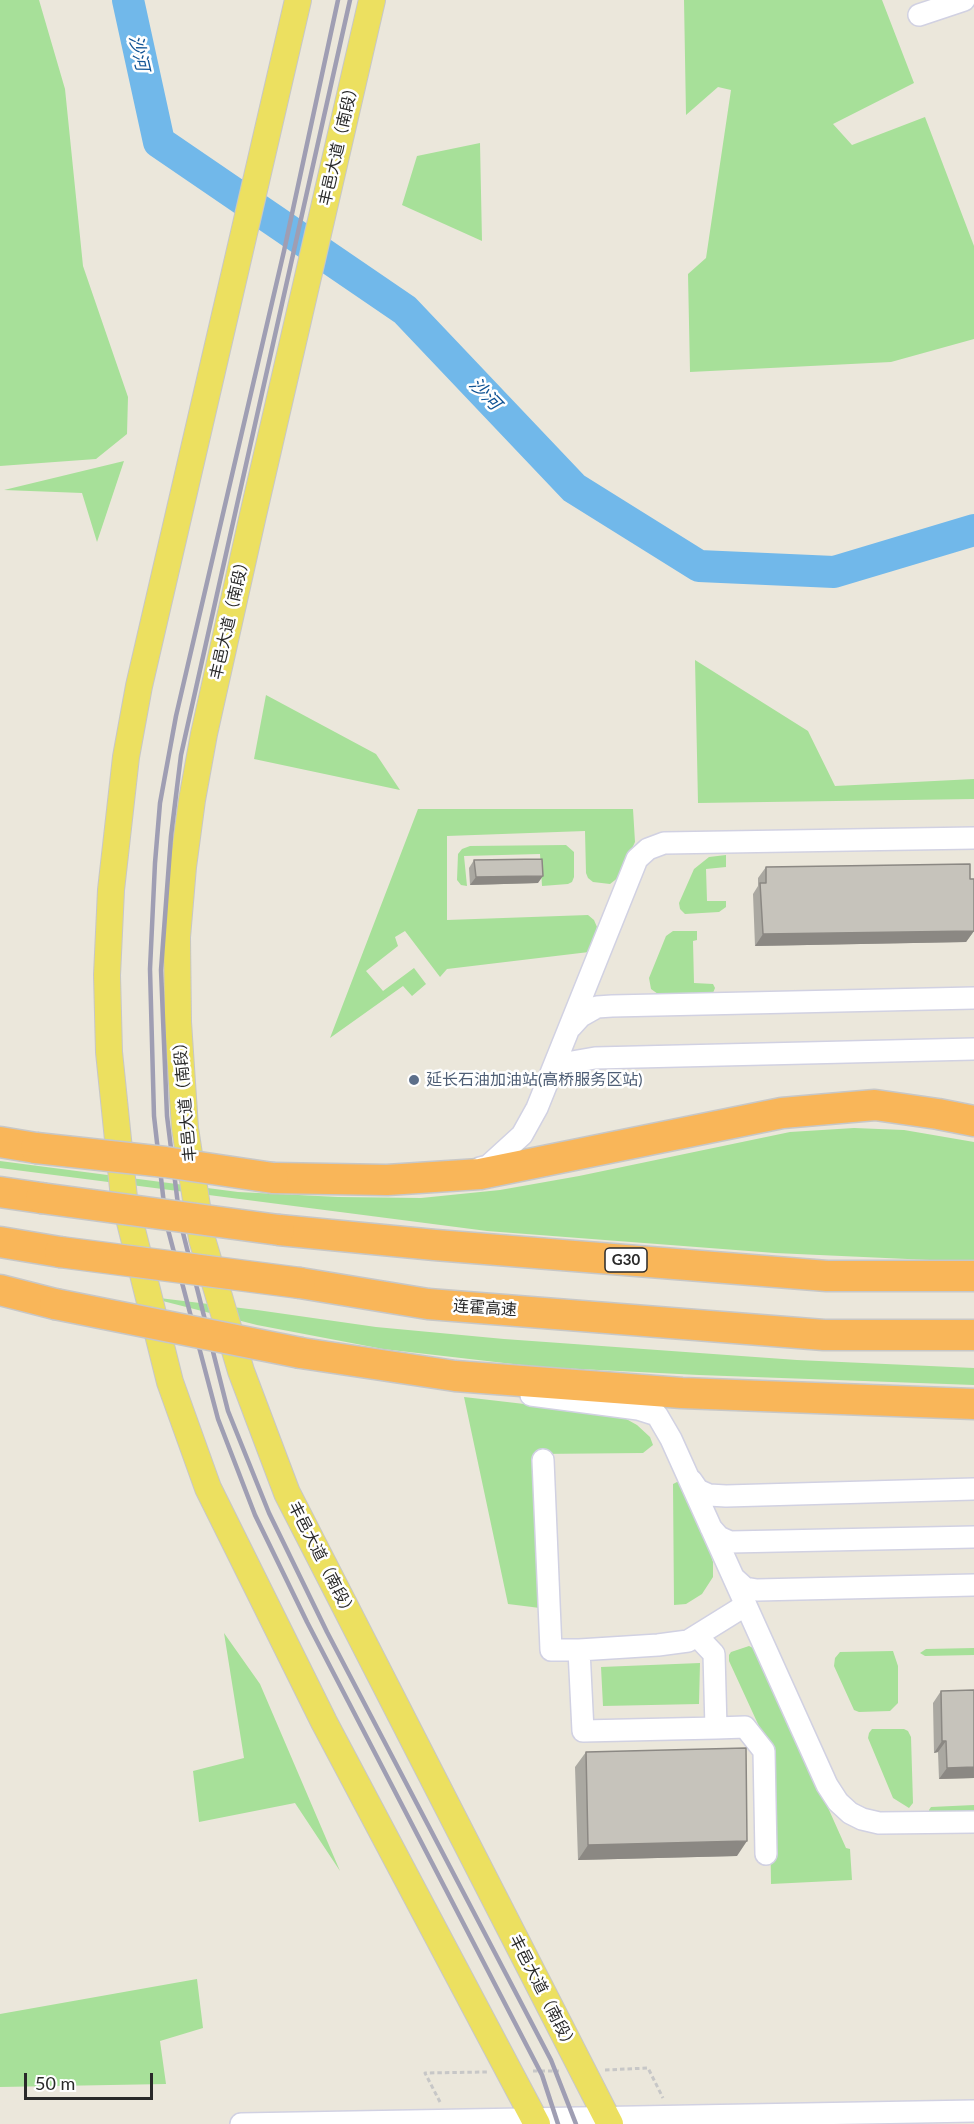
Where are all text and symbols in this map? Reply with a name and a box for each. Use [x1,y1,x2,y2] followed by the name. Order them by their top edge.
[124,33,154,73] water label: 沙河
[315,78,363,208] street label: 丰邑大道（南段）
[465,374,505,414] water label: 沙河
[206,552,254,682] street label: 丰邑大道（南段）
[170,1033,200,1163] street label: 丰邑大道（南段）
[426,1070,643,1090] place label: 延长石油加油站(高桥服务区站)
[407,1073,421,1087] marker: 延长石油加油站(高桥服务区站)
[605,1248,647,1272] road number: G30
[452,1296,518,1320] street label: 连霍高速
[284,1499,360,1621] street label: 丰邑大道（南段）
[505,1932,581,2054] street label: 丰邑大道（南段）
[27,2061,156,2099] scale bar
[35,2072,75,2094] text: 50 m

